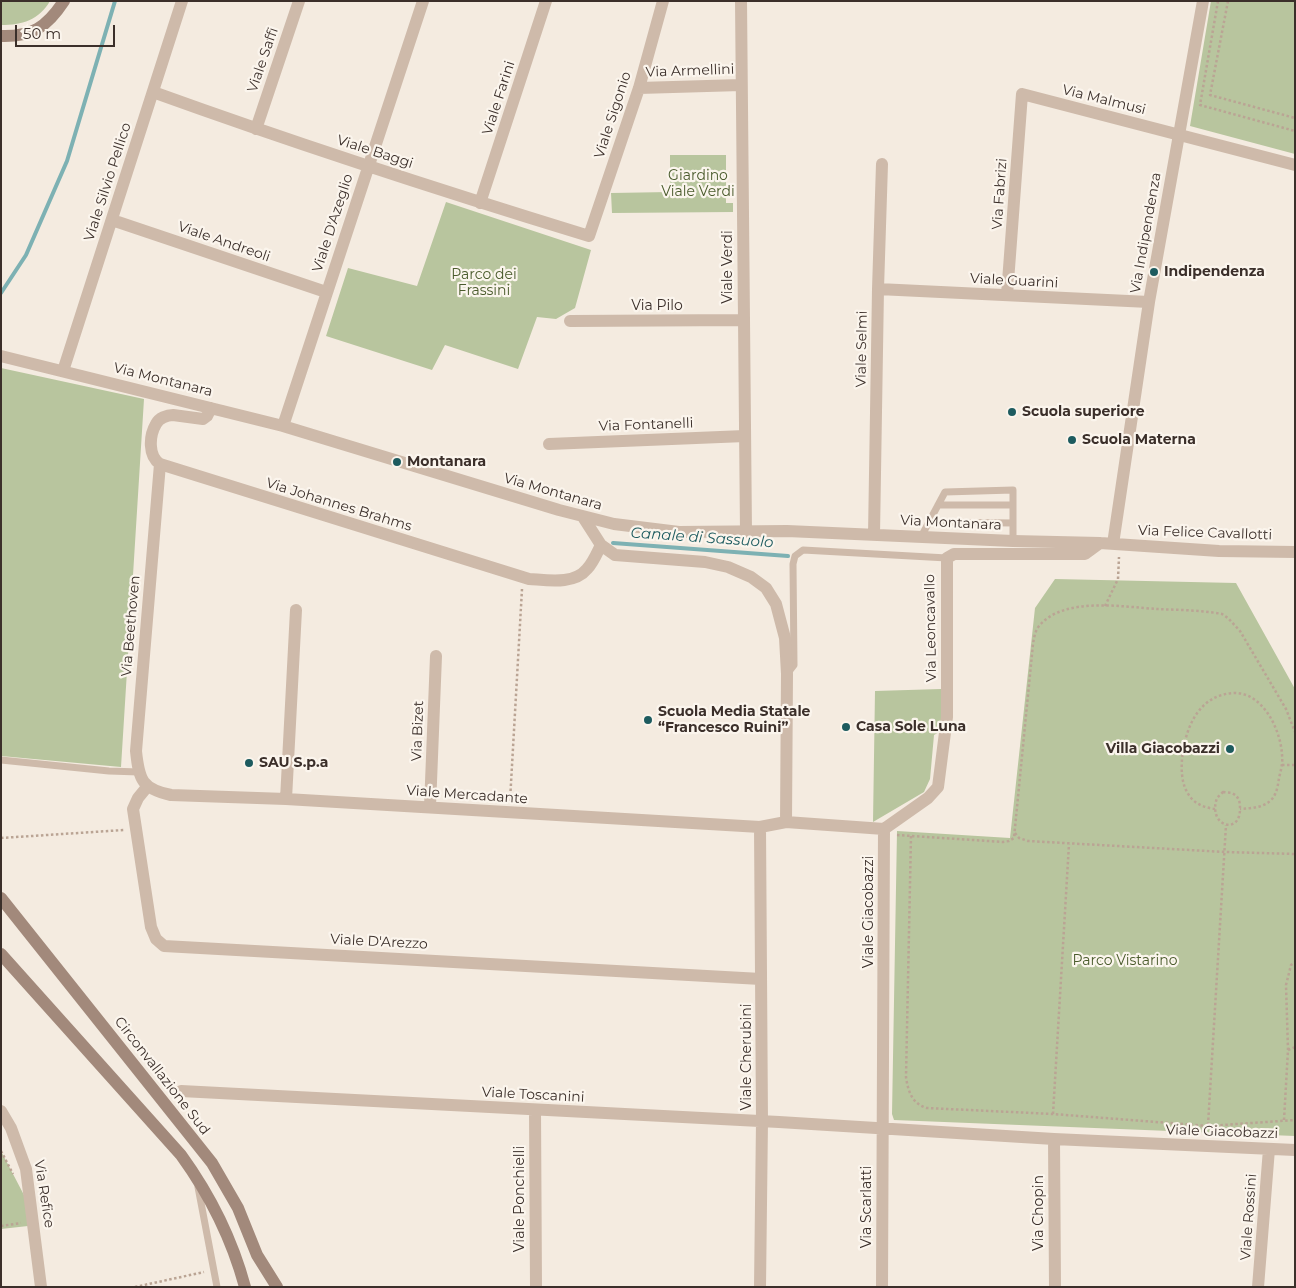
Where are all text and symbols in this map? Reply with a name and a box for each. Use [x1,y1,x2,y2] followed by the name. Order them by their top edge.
[18,15,118,47] scale bar
[23,24,61,43] text: 50 m
[244,25,282,95] street label: Viale Saffi
[479,59,519,137] street label: Viale Farini
[645,61,735,81] street label: Via Armellini
[591,70,635,160] street label: Viale Sigonio
[1060,82,1148,118] street label: Via Malmusi
[81,121,135,243] street label: Viale Silvio Pellico
[335,132,415,172] street label: Viale Baggi
[989,158,1011,230] street label: Via Fabrizi
[661,168,735,200] park label: Giardino Viale Verdi
[1127,171,1165,295] street label: Via Indipendenza
[309,172,357,274] street label: Viale D'Azeglio
[176,218,272,266] street label: Viale Andreoli
[720,230,736,304] street label: Viale Verdi
[1164,264,1265,280] place label: Indipendenza
[1148,266,1160,278] marker: Indipendenza
[451,267,517,300] park label: Parco dei Frassini
[969,270,1059,292] street label: Viale Guarini
[631,298,683,314] street label: Via Pilo
[853,310,871,388] street label: Viale Selmi
[112,360,214,400] street label: Via Montanara
[1022,404,1144,420] place label: Scuola superiore
[1006,406,1018,418] marker: Scuola superiore
[598,415,694,435] street label: Via Fontanelli
[1082,432,1196,448] place label: Scuola Materna
[1066,434,1078,446] marker: Scuola Materna
[407,454,486,470] place label: Montanara
[391,456,403,468] marker: Montanara
[502,470,604,514] street label: Via Montanara
[264,475,414,535] street label: Via Johannes Brahms
[900,512,1002,534] street label: Via Montanara
[1138,522,1272,544] street label: Via Felice Cavallotti
[630,524,774,552] water label: Canale di Sassuolo
[922,574,940,682] street label: Via Leoncavallo
[118,575,144,677] street label: Via Beethoven
[409,700,427,762] street label: Via Bizet
[658,704,810,736] place label: Scuola Media Statale “Francesco Ruini”
[642,714,654,726] marker: Scuola Media Statale “Francesco Ruini”
[856,719,966,735] place label: Casa Sole Luna
[840,721,852,733] marker: Casa Sole Luna
[1106,741,1220,757] place label: Villa Giacobazzi
[1224,743,1236,755] marker: Villa Giacobazzi
[259,755,328,771] place label: SAU S.p.a
[243,757,255,769] marker: SAU S.p.a
[406,782,528,808] street label: Viale Mercadante
[861,856,877,968] street label: Viale Giacobazzi
[330,931,428,953] street label: Viale D'Arezzo
[1072,953,1178,969] park label: Parco Vistarino
[739,1004,755,1110] street label: Viale Cherubini
[111,1014,213,1138] street label: Circonvallazione Sud
[481,1084,585,1106] street label: Viale Toscanini
[1165,1122,1279,1142] street label: Viale Giacobazzi
[512,1146,528,1252] street label: Viale Ponchielli
[30,1159,58,1229] street label: Via Refice
[859,1166,875,1248] street label: Via Scarlatti
[1238,1173,1260,1261] street label: Viale Rossini
[1031,1175,1047,1251] street label: Via Chopin

